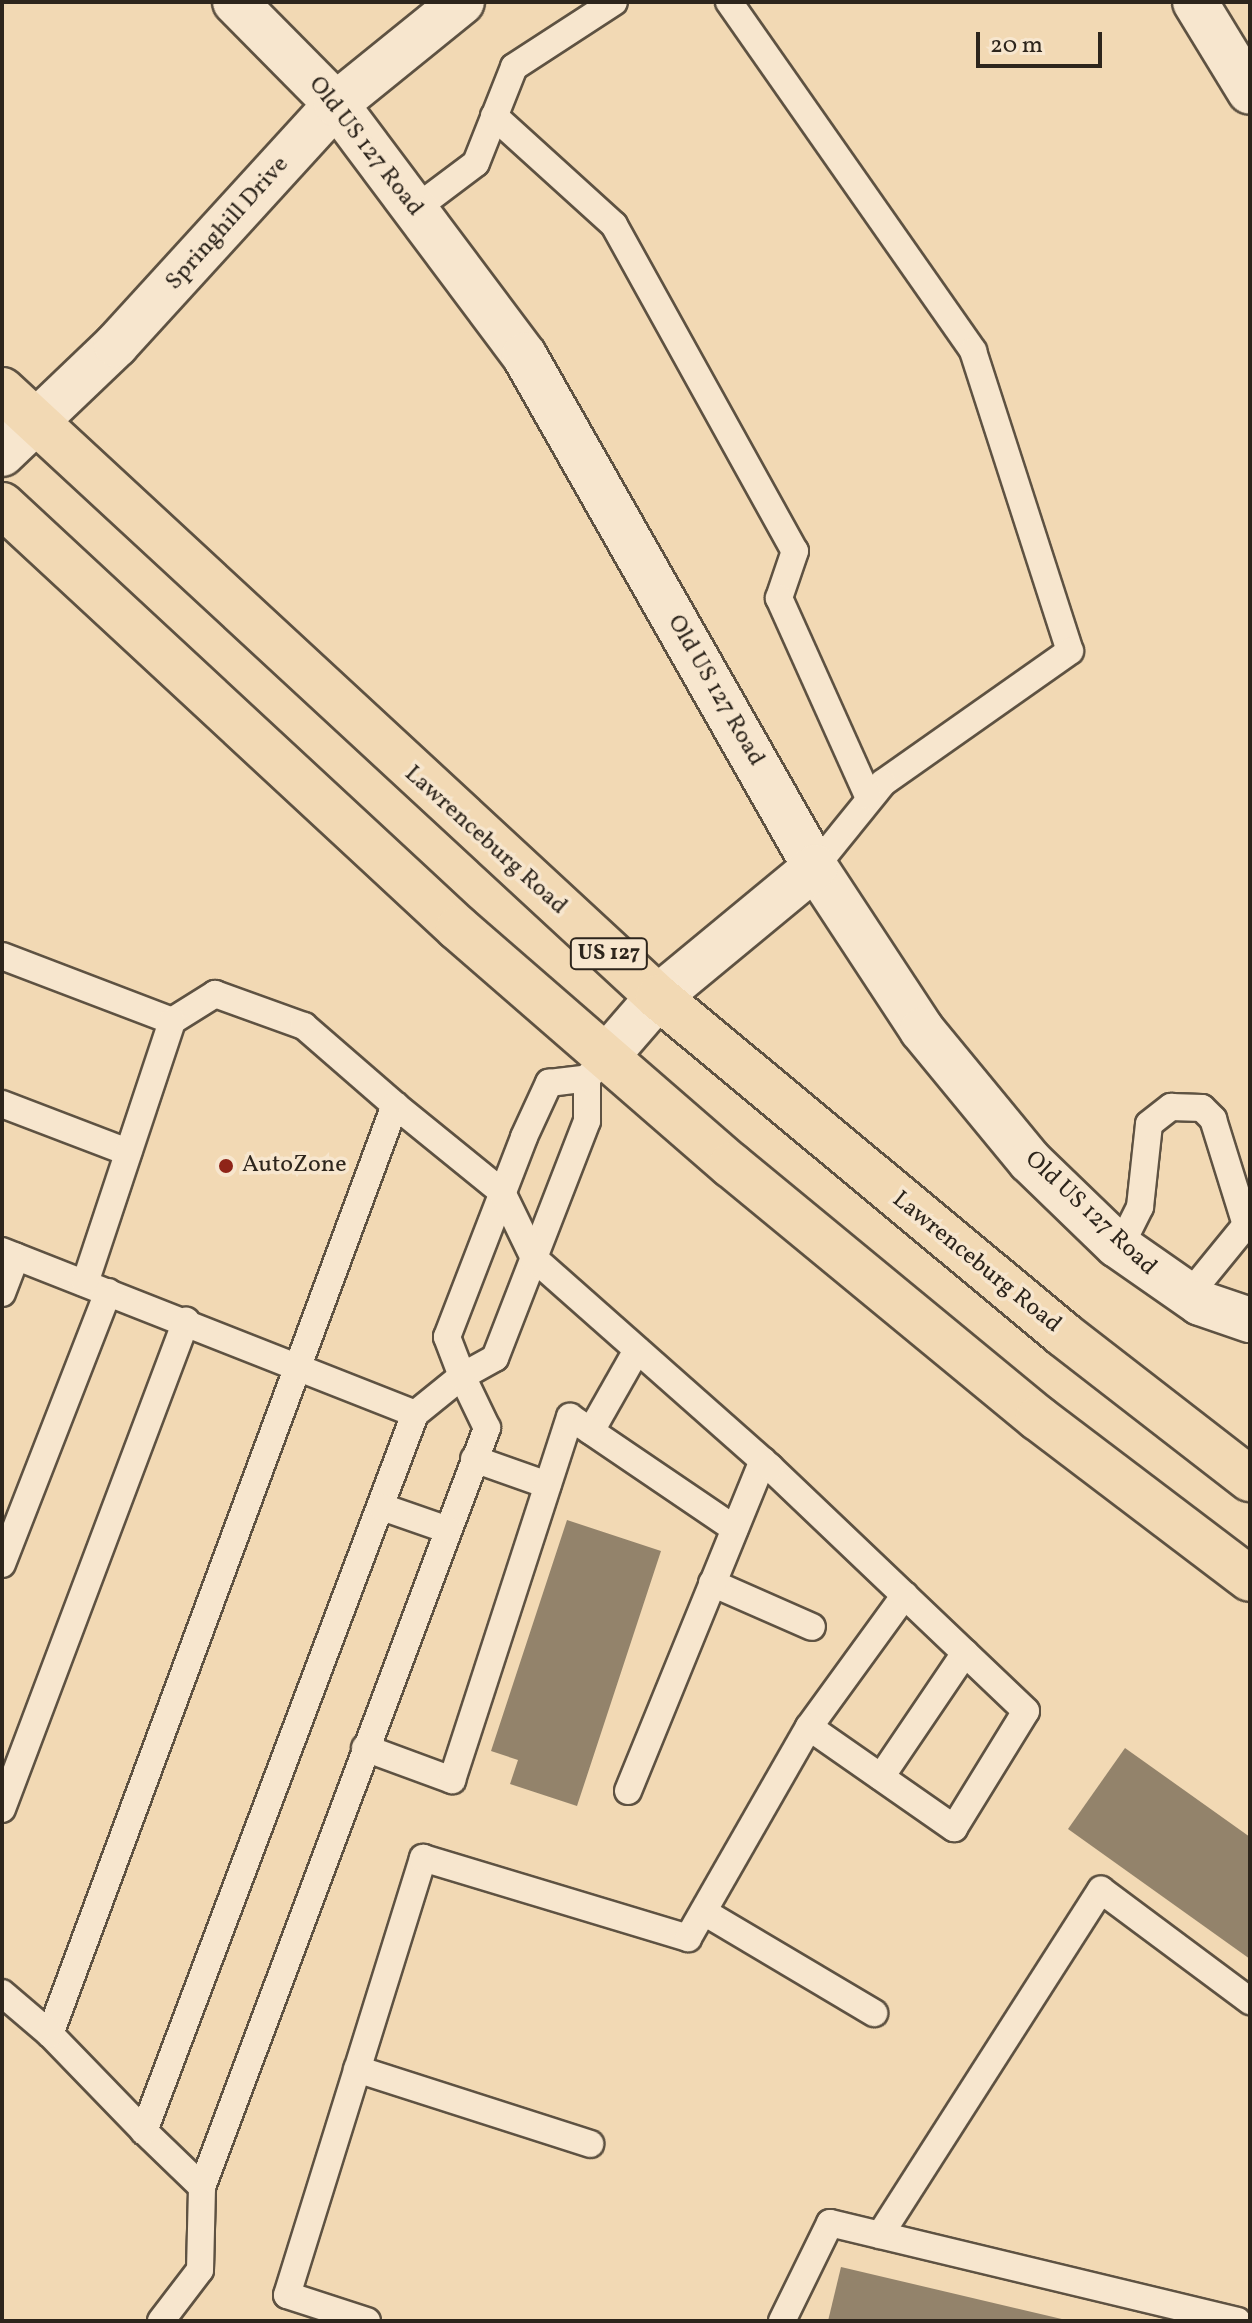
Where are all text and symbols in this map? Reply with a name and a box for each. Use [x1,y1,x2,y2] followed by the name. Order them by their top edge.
[980,16,1106,66] scale bar
[990,29,1043,63] text: 20 m
[301,71,429,223] street label: Old US 127 Road
[160,151,296,297] street label: Springhill Drive
[660,610,770,772] street label: Old US 127 Road
[398,760,572,922] street label: Lawrenceburg Road
[569,936,649,972] road number: US 127
[1018,1146,1162,1282] street label: Old US 127 Road
[242,1152,347,1180] place label: AutoZone
[217,1157,235,1175] marker: AutoZone
[886,1186,1066,1340] street label: Lawrenceburg Road

